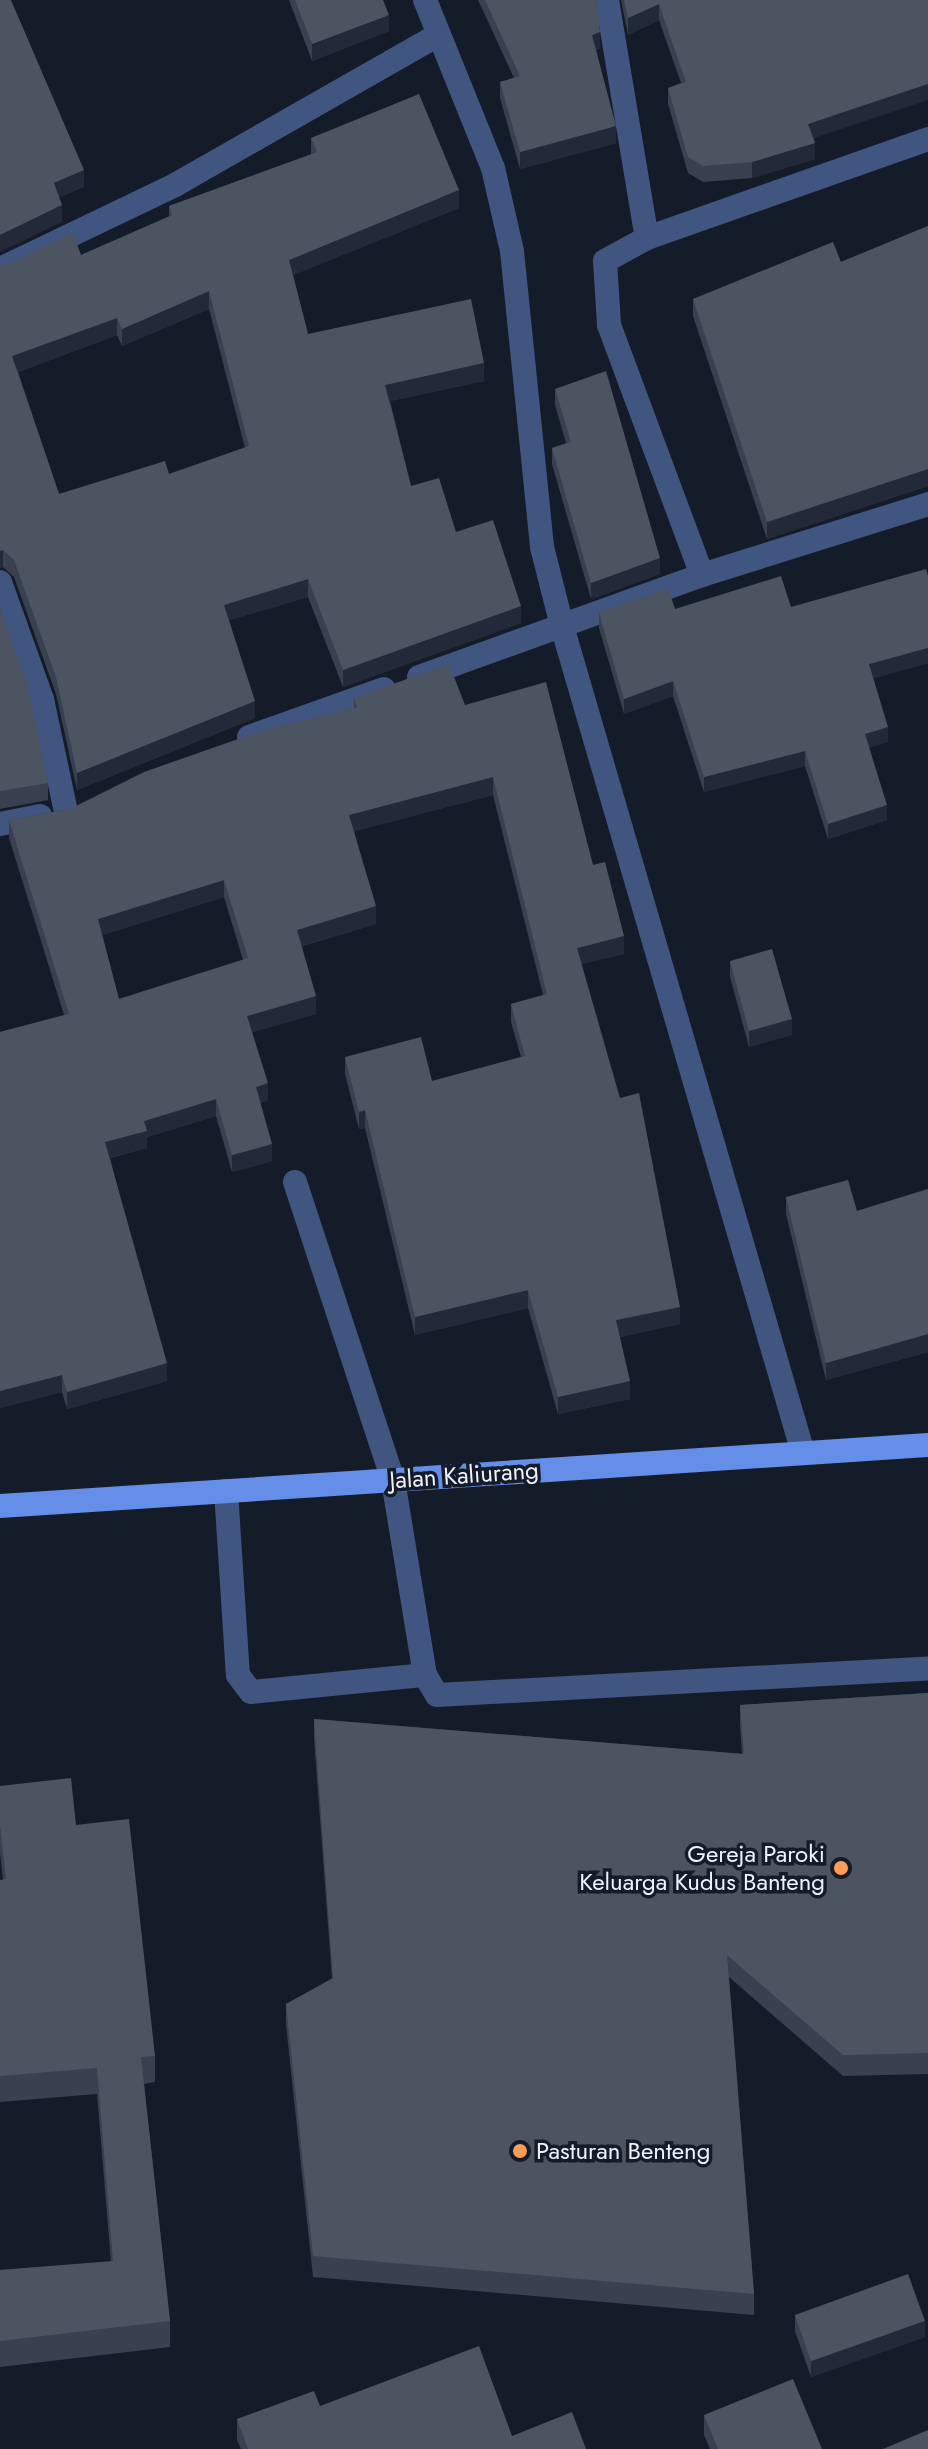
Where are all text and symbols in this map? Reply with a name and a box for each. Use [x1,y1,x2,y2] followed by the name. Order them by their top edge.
[388,1455,540,1495] street label: Jalan Kaliurang
[579,1840,825,1896] place label: Gereja Paroki Keluarga Kudus Banteng
[832,1859,850,1877] marker: Gereja Paroki Keluarga Kudus Banteng
[536,2137,710,2165] place label: Pasturan Benteng
[511,2142,529,2160] marker: Pasturan Benteng

